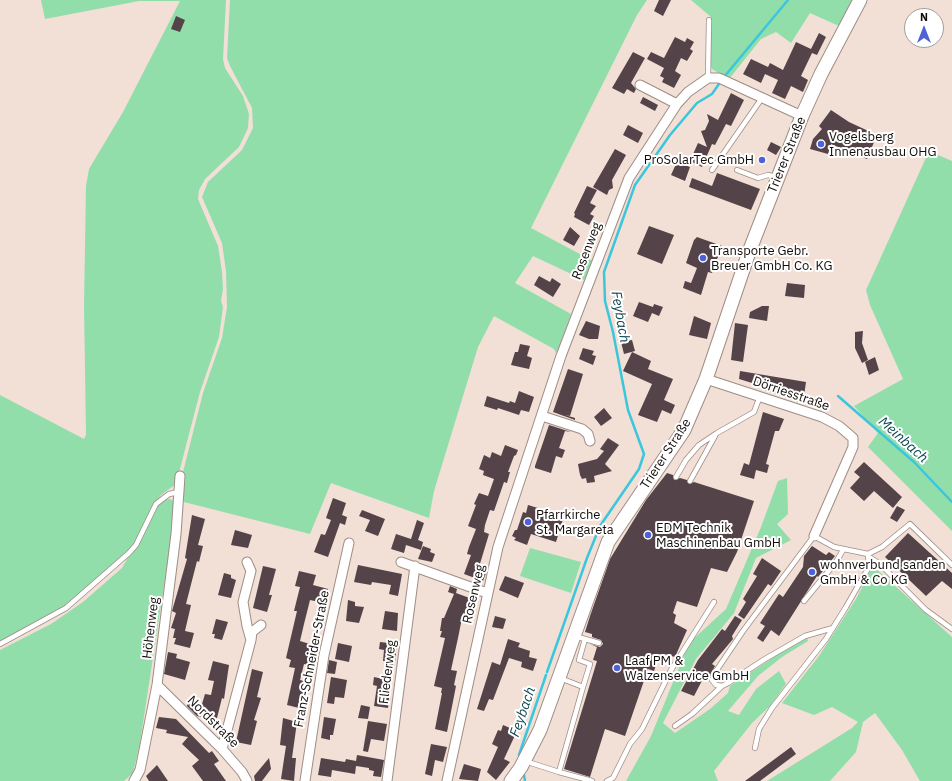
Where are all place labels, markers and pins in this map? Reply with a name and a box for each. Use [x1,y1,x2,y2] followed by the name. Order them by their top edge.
[829,129,937,160] place label: Vogelsberg Innenausbau OHG
[816,139,826,149] marker: Vogelsberg Innenausbau OHG
[644,152,754,168] place label: ProSolarTec GmbH
[757,155,767,165] marker: ProSolarTec GmbH
[711,243,833,274] place label: Transporte Gebr. Breuer GmbH Co. KG
[698,253,708,263] marker: Transporte Gebr. Breuer GmbH Co. KG
[536,507,614,538] place label: Pfarrkirche St. Margareta
[523,517,533,527] marker: Pfarrkirche St. Margareta
[656,520,781,551] place label: EDM Technik Maschinenbau GmbH
[643,530,653,540] marker: EDM Technik Maschinenbau GmbH
[820,557,946,588] place label: wohnverbund sanden GmbH & Co KG
[807,567,817,577] marker: wohnverbund sanden GmbH & Co KG
[625,653,749,684] place label: Laaf PM & Walzenservice GmbH
[612,663,622,673] marker: Laaf PM & Walzenservice GmbH

